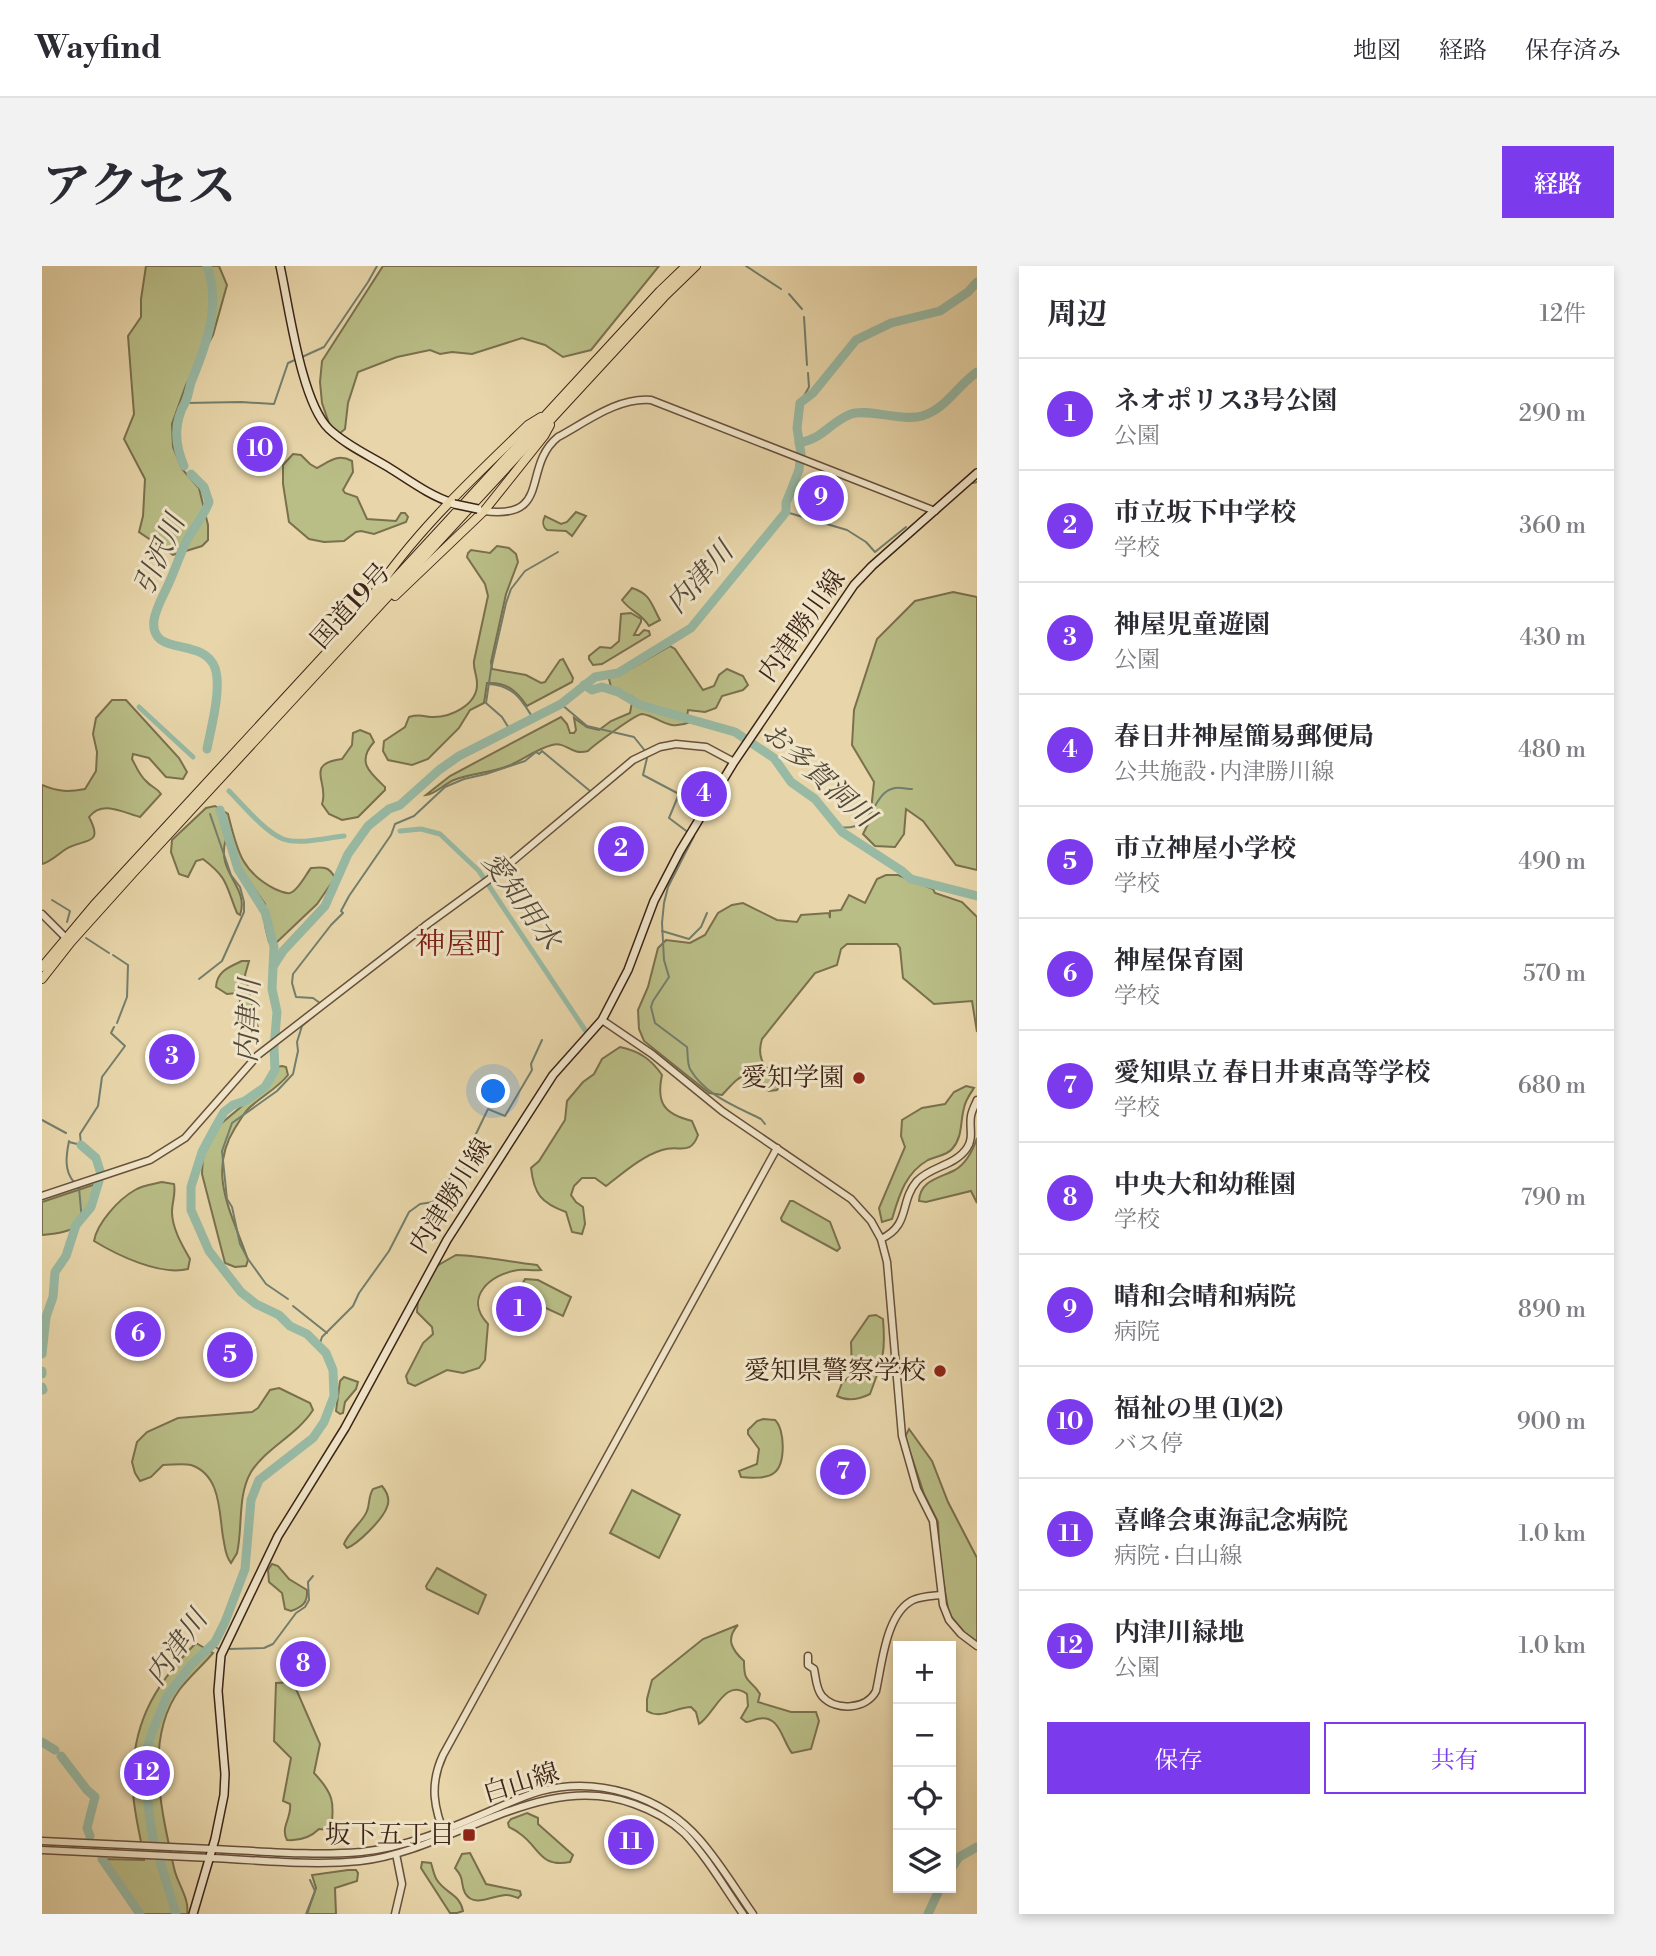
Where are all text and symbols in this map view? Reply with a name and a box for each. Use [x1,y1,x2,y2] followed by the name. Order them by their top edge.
[35,28,162,69] text: Wayfind
[1353,36,1401,66] text: 地図
[1439,36,1487,66] text: 経路
[1525,36,1621,66] text: 保存済み
[1502,146,1614,218] button: 経路
[42,157,237,218] text: アクセス
[1047,296,1107,334] text: 周辺
[1540,300,1586,328] text: 12件
[1114,385,1337,417] text: ネオポリス3号公園
[1064,400,1076,428] text: 1
[1519,400,1586,428] text: 290 m
[1114,422,1160,450] text: 公園
[237,423,283,475] pin: 10
[798,472,844,524] pin: 9
[1114,497,1296,529] text: 市立坂下中学校
[127,507,194,600] water label: 引沢川
[1063,512,1077,540] text: 2
[1519,512,1586,540] text: 360 m
[659,533,743,621] water label: 内津川
[1114,534,1160,562] text: 学校
[304,557,398,655] street label: 国道19号
[752,564,852,688] street label: 内津勝川線
[1114,609,1270,641] text: 神屋児童遊園
[1063,624,1077,652] text: 3
[1519,624,1586,652] text: 430 m
[1114,646,1160,674] text: 公園
[754,715,884,837] water label: お多賀洞川
[1114,721,1374,753] text: 春日井神屋簡易郵便局
[1062,736,1078,764] text: 4
[1518,736,1586,764] text: 480 m
[1114,758,1334,786] text: 公共施設 · 内津勝川線
[681,768,727,820] pin: 4
[598,823,644,875] pin: 2
[1114,833,1296,865] text: 市立神屋小学校
[474,845,570,959] water label: 愛知用水
[1063,848,1077,876] text: 5
[1518,848,1586,876] text: 490 m
[1114,870,1160,898] text: 学校
[415,926,505,964] district label: 神屋町
[1114,945,1244,977] text: 神屋保育園
[1063,960,1077,988] text: 6
[1523,960,1586,988] text: 570 m
[230,975,268,1064] water label: 内津川
[1114,982,1160,1010] text: 学校
[149,1031,195,1083] pin: 3
[1114,1057,1430,1089] text: 愛知県立 春日井東高等学校
[741,1062,845,1094] place label: 愛知学園
[851,1070,867,1086] marker: 愛知学園
[1063,1072,1077,1100] text: 7
[1518,1072,1586,1100] text: 680 m
[476,1074,510,1108] your location
[1114,1094,1160,1122] text: 学校
[403,1132,499,1260] street label: 内津勝川線
[1114,1169,1296,1201] text: 中央大和幼稚園
[1063,1184,1077,1212] text: 8
[1521,1184,1586,1212] text: 790 m
[1114,1206,1160,1234] text: 学校
[1114,1281,1296,1313] text: 晴和会晴和病院
[496,1283,542,1335] pin: 1
[1063,1296,1077,1324] text: 9
[1518,1296,1586,1324] text: 890 m
[115,1308,161,1360] pin: 6
[1114,1318,1160,1346] text: 病院
[207,1329,253,1381] pin: 5
[744,1355,926,1387] place label: 愛知県警察学校
[932,1363,948,1379] marker: 愛知県警察学校
[1114,1393,1283,1425] text: 福祉の里 (1)(2)
[1056,1408,1084,1436] text: 10
[1517,1408,1586,1436] text: 900 m
[1114,1430,1183,1458] text: バス停
[820,1446,866,1498] pin: 7
[1114,1505,1348,1537] text: 喜峰会東海記念病院
[1059,1520,1081,1548] text: 11
[1518,1520,1586,1548] text: 1.0 km
[1114,1542,1242,1570] text: 病院 · 白山線
[139,1601,217,1692] water label: 内津川
[1114,1617,1244,1649] text: 内津川緑地
[1057,1632,1083,1660] text: 12
[1518,1632,1586,1660] text: 1.0 km
[280,1638,326,1690] pin: 8
[893,1641,956,1893] map controls
[893,1641,956,1704] button: +
[1114,1654,1160,1682] text: 公園
[893,1704,956,1767] button: −
[1047,1722,1310,1794] button: 保存
[1324,1722,1586,1794] button: 共有
[124,1747,170,1799] pin: 12
[479,1756,563,1810] street label: 白山線
[893,1767,956,1830] button: locate
[608,1816,654,1868] pin: 11
[325,1819,455,1851] place label: 坂下五丁目
[461,1827,477,1843] marker: 坂下五丁目
[893,1830,956,1893] button: layers

